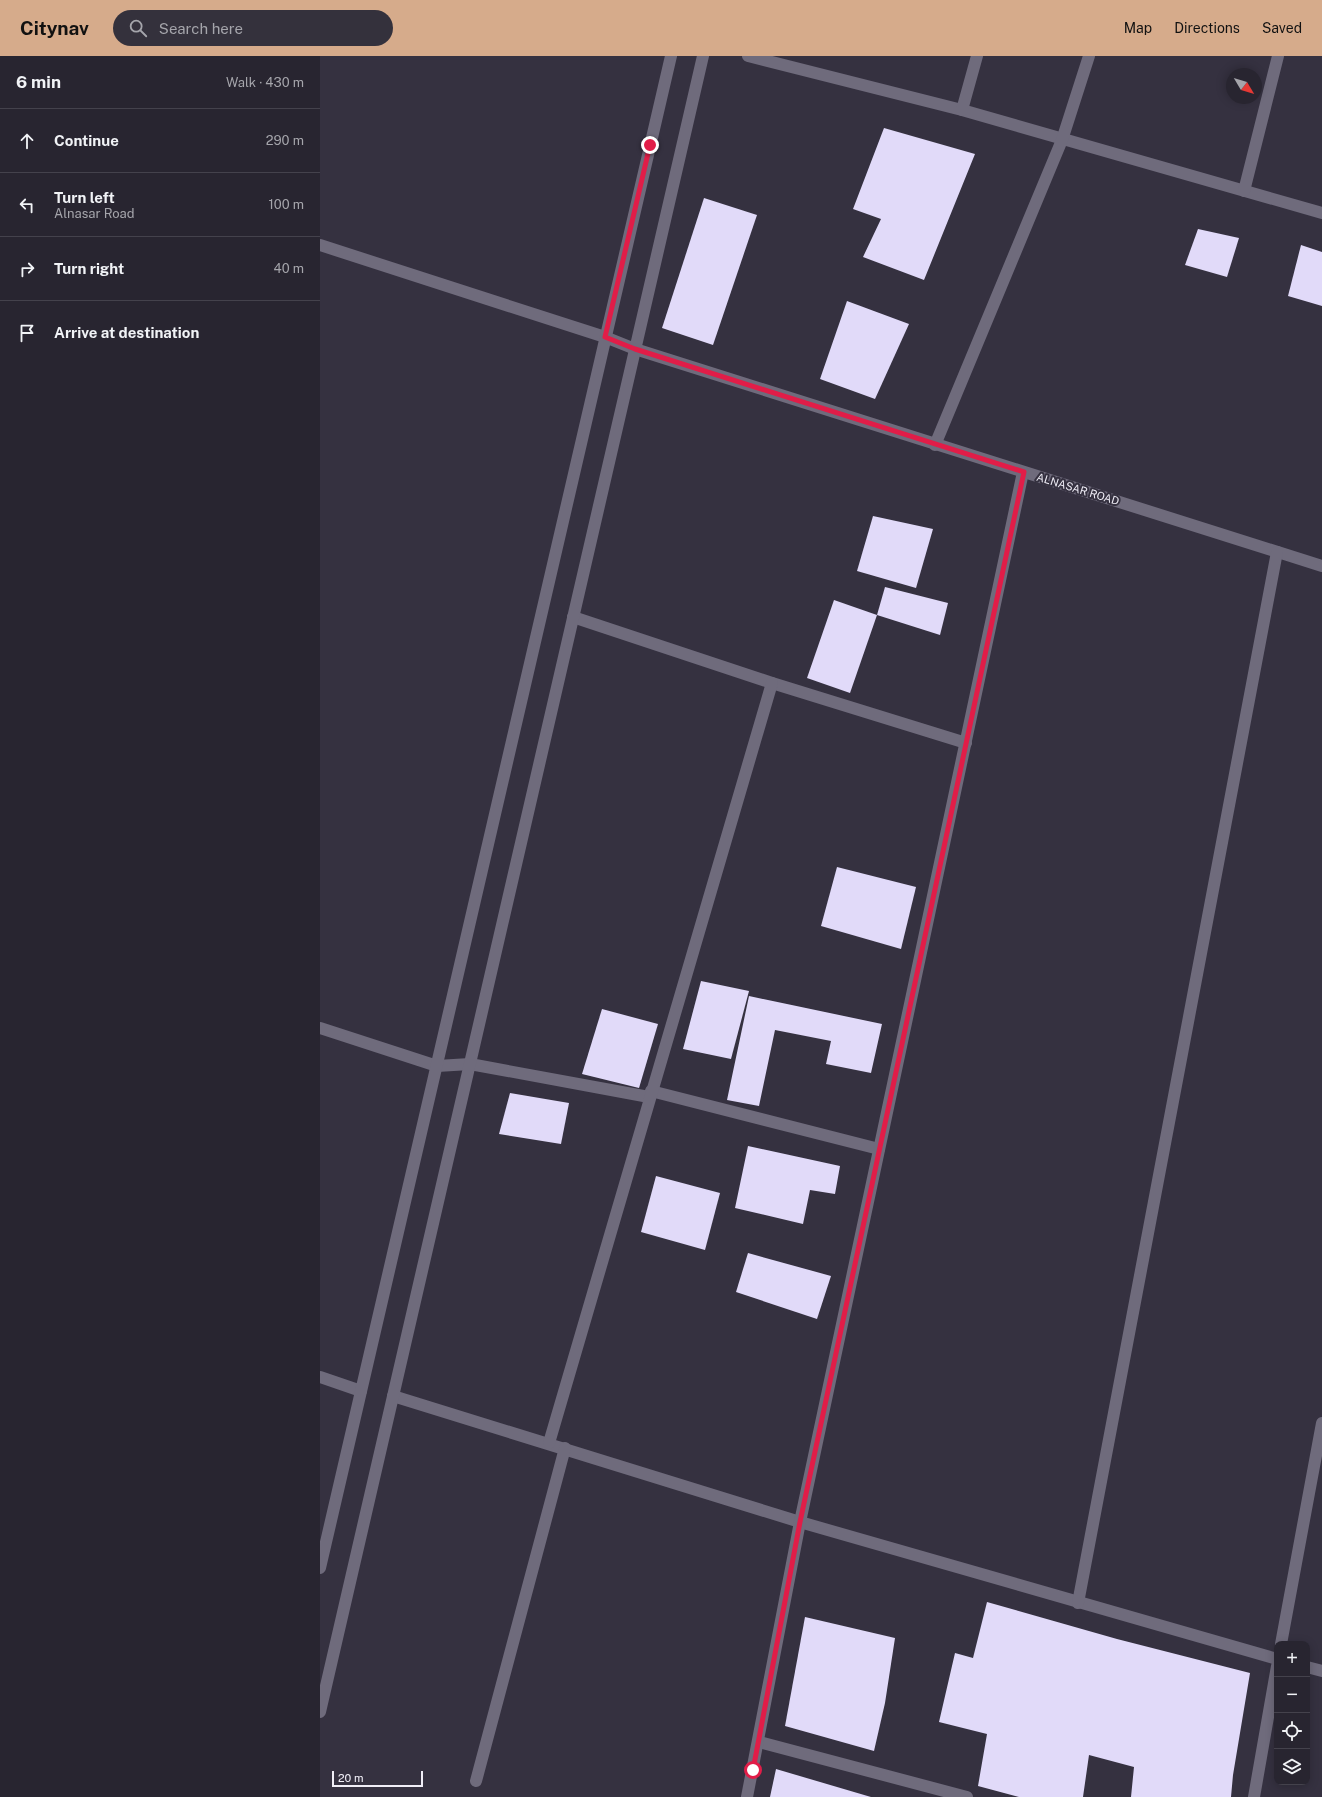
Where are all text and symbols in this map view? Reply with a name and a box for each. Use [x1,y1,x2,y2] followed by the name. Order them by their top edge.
[113,10,393,46] search box
[20,17,89,39] text: Citynav
[127,17,149,39] icon: search
[159,20,243,37] text: Search here
[1124,20,1152,36] text: Map
[1174,20,1240,36] text: Directions
[1262,20,1302,36] text: Saved
[1226,68,1262,104] north arrow
[16,72,61,92] text: 6 min
[226,75,304,90] text: Walk · 430 m
[16,130,38,152] icon: ahead
[54,132,119,149] text: Continue
[266,133,304,148] text: 290 m
[641,136,659,154] route end
[54,189,115,206] text: Turn left
[16,194,38,216] icon: left
[268,197,304,212] text: 100 m
[54,206,135,221] text: Alnasar Road
[16,258,38,280] icon: right
[54,260,124,277] text: Turn right
[273,261,304,276] text: 40 m
[16,322,38,344] icon: arrive
[54,324,199,341] text: Arrive at destination
[1035,471,1121,507] street label: ALNASAR ROAD
[1274,1641,1310,1785] map controls
[1274,1641,1310,1677] button: +
[1274,1677,1310,1713] button: −
[1274,1713,1310,1749] button: locate
[1274,1749,1310,1785] button: layers
[744,1761,762,1779] route start
[332,1769,423,1788] scale bar
[338,1772,363,1784] text: 20 m

